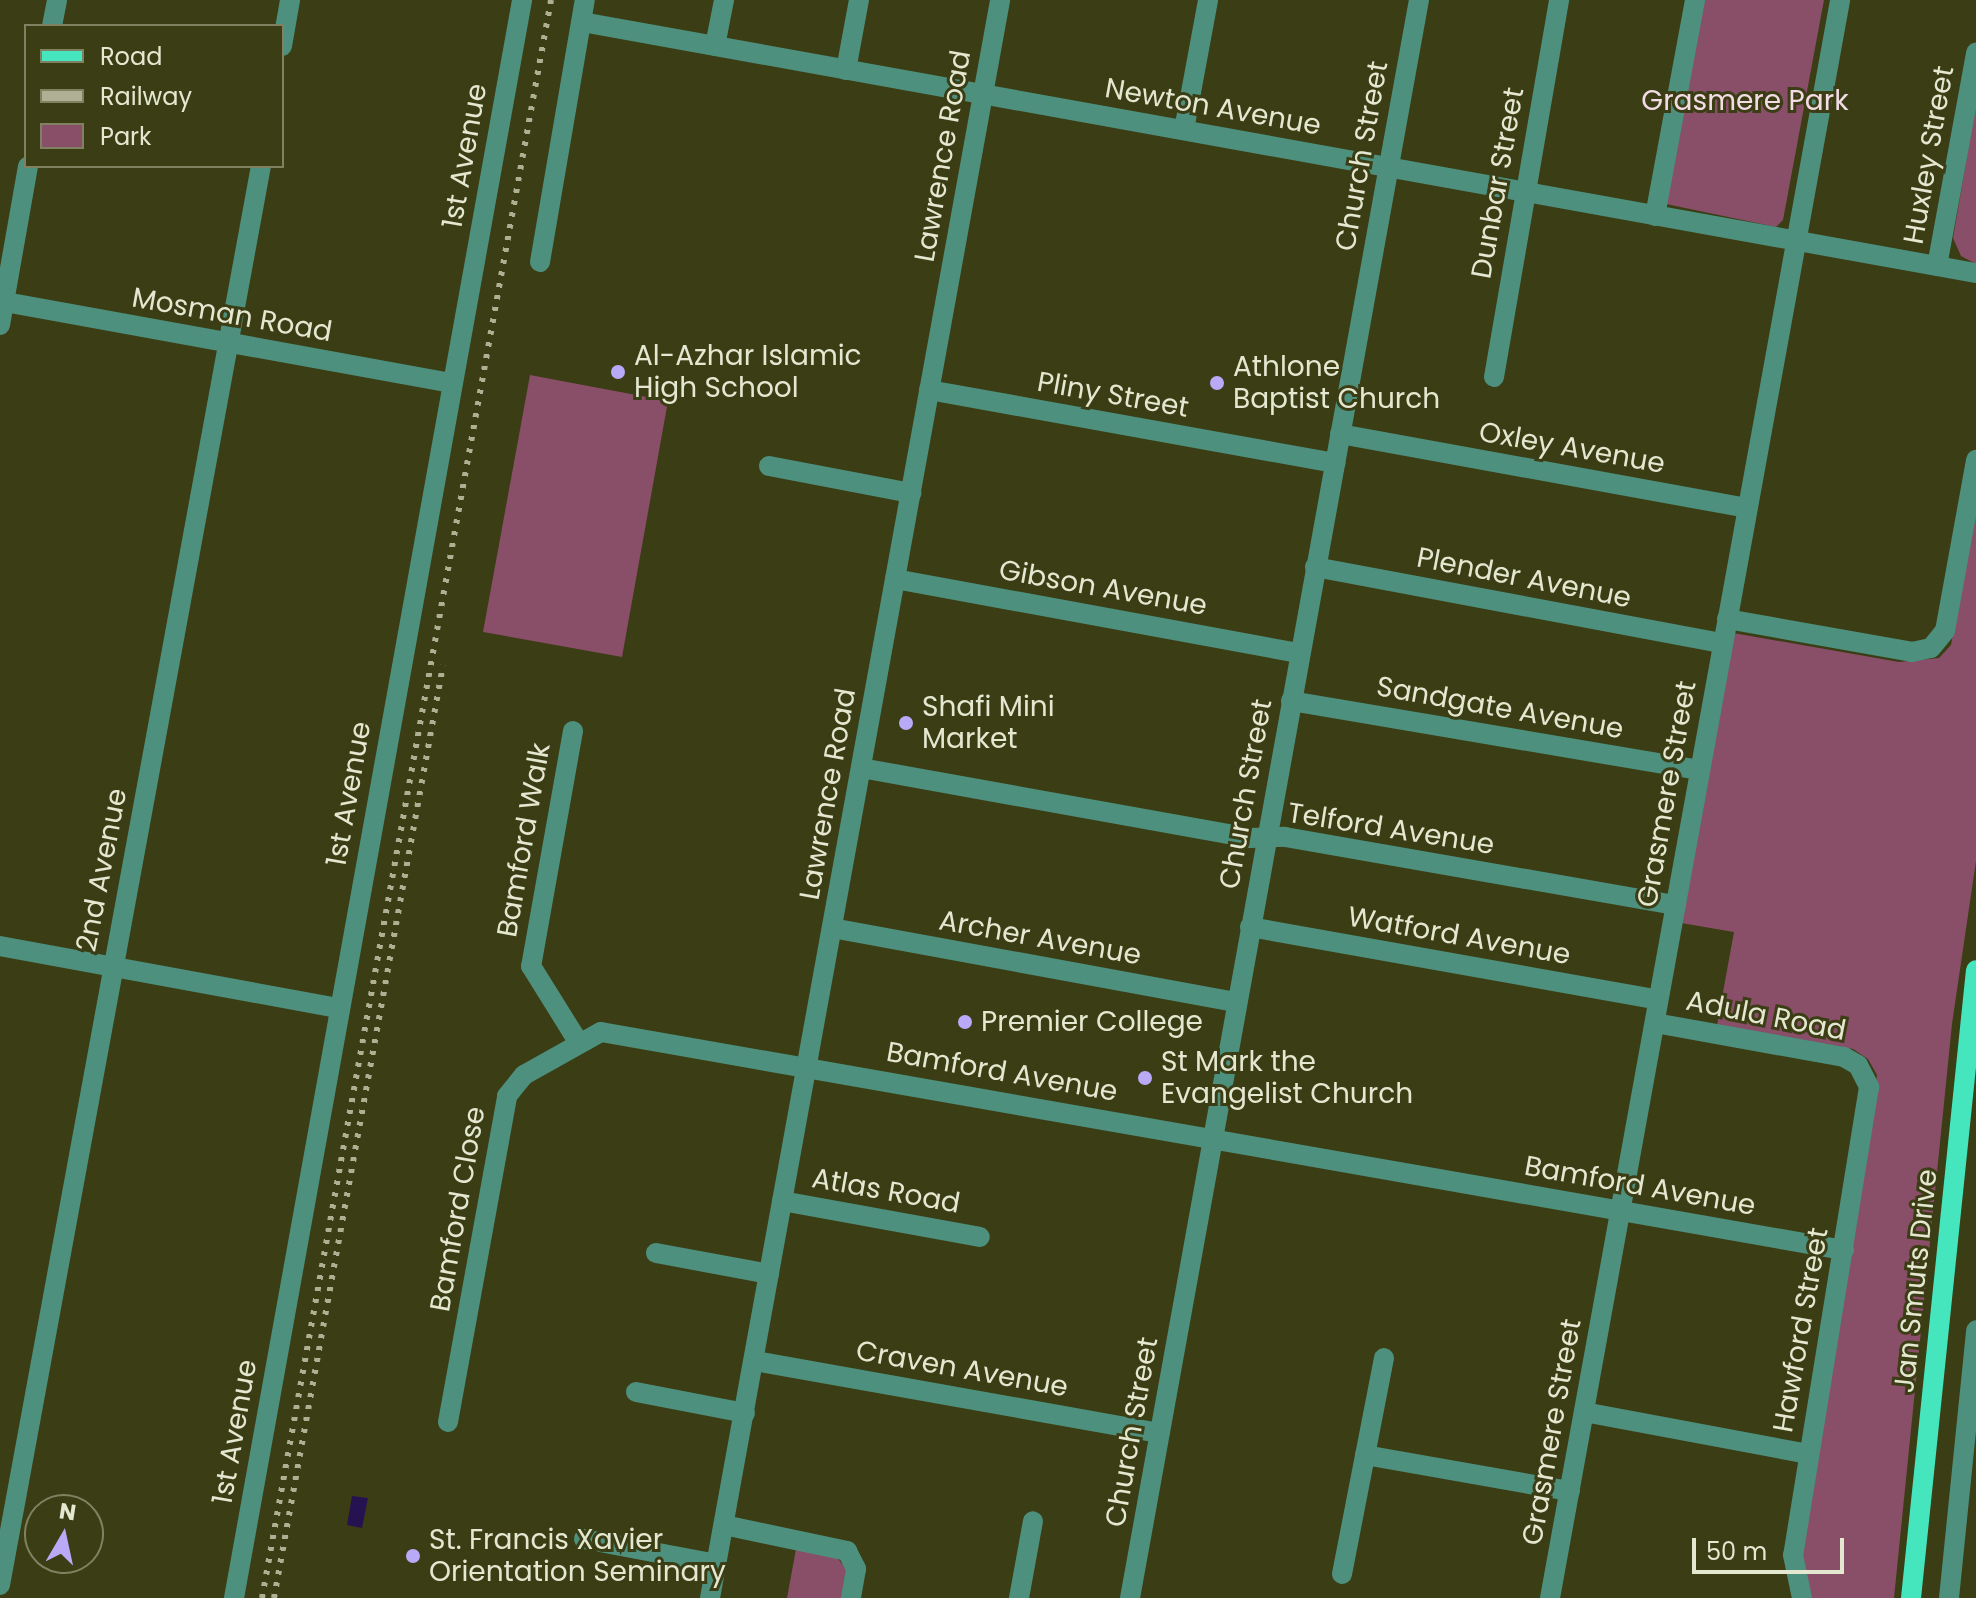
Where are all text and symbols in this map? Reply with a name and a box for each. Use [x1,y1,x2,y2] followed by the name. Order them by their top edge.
[24,24,284,168] legend
[100,40,162,73] text: Road
[908,48,978,264] street label: Lawrence Road
[1329,58,1395,254] street label: Church Street
[1897,63,1961,247] street label: Huxley Street
[1102,71,1324,143] street label: Newton Avenue
[100,80,192,113] text: Railway
[436,81,494,231] street label: 1st Avenue
[1641,84,1849,118] park label: Grasmere Park
[1465,85,1531,281] street label: Dunbar Street
[100,120,151,153] text: Park
[129,281,335,349] street label: Mosman Road
[634,339,862,405] place label: Al-Azhar Islamic High School
[1233,350,1440,416] place label: Athlone Baptist Church
[609,363,627,381] marker: Al-Azhar Islamic High School
[1035,365,1191,425] street label: Pliny Street
[1208,374,1226,392] marker: Athlone Baptist Church
[1476,415,1668,481] street label: Oxley Avenue
[1414,541,1634,615] street label: Plender Avenue
[996,553,1210,623] street label: Gibson Avenue
[1374,670,1626,746] street label: Sandgate Avenue
[1631,678,1703,910] street label: Grasmere Street
[793,686,863,902] street label: Lawrence Road
[922,690,1055,756] place label: Shafi Mini Market
[1213,696,1279,892] street label: Church Street
[897,714,915,732] marker: Shafi Mini Market
[320,719,378,869] street label: 1st Avenue
[490,740,558,940] street label: Bamford Walk
[70,786,134,954] street label: 2nd Avenue
[1285,796,1497,862] street label: Telford Avenue
[1345,900,1573,972] street label: Watford Avenue
[936,904,1144,972] street label: Archer Avenue
[1683,984,1849,1048] street label: Adula Road
[981,1005,1203,1039] place label: Premier College
[956,1013,974,1031] marker: Premier College
[884,1035,1120,1109] street label: Bamford Avenue
[1161,1045,1413,1111] place label: St Mark the Evangelist Church
[1136,1069,1154,1087] marker: St Mark the Evangelist Church
[423,1104,493,1314] street label: Bamford Close
[1522,1149,1758,1223] street label: Bamford Avenue
[809,1161,963,1221] street label: Atlas Road
[1888,1167,1944,1395] street label: Jan Smuts Drive
[1766,1225,1836,1435] street label: Hawford Street
[1516,1316,1588,1548] street label: Grasmere Street
[853,1334,1071,1404] street label: Craven Avenue
[1099,1334,1165,1530] street label: Church Street
[206,1357,264,1507] street label: 1st Avenue
[24,1494,104,1574] north arrow
[57,1495,78,1528] text: N
[1696,1522,1848,1572] scale bar
[429,1523,726,1589] place label: St. Francis Xavier Orientation Seminary
[1706,1535,1767,1568] text: 50 m
[404,1547,422,1565] marker: St. Francis Xavier Orientation Seminary

